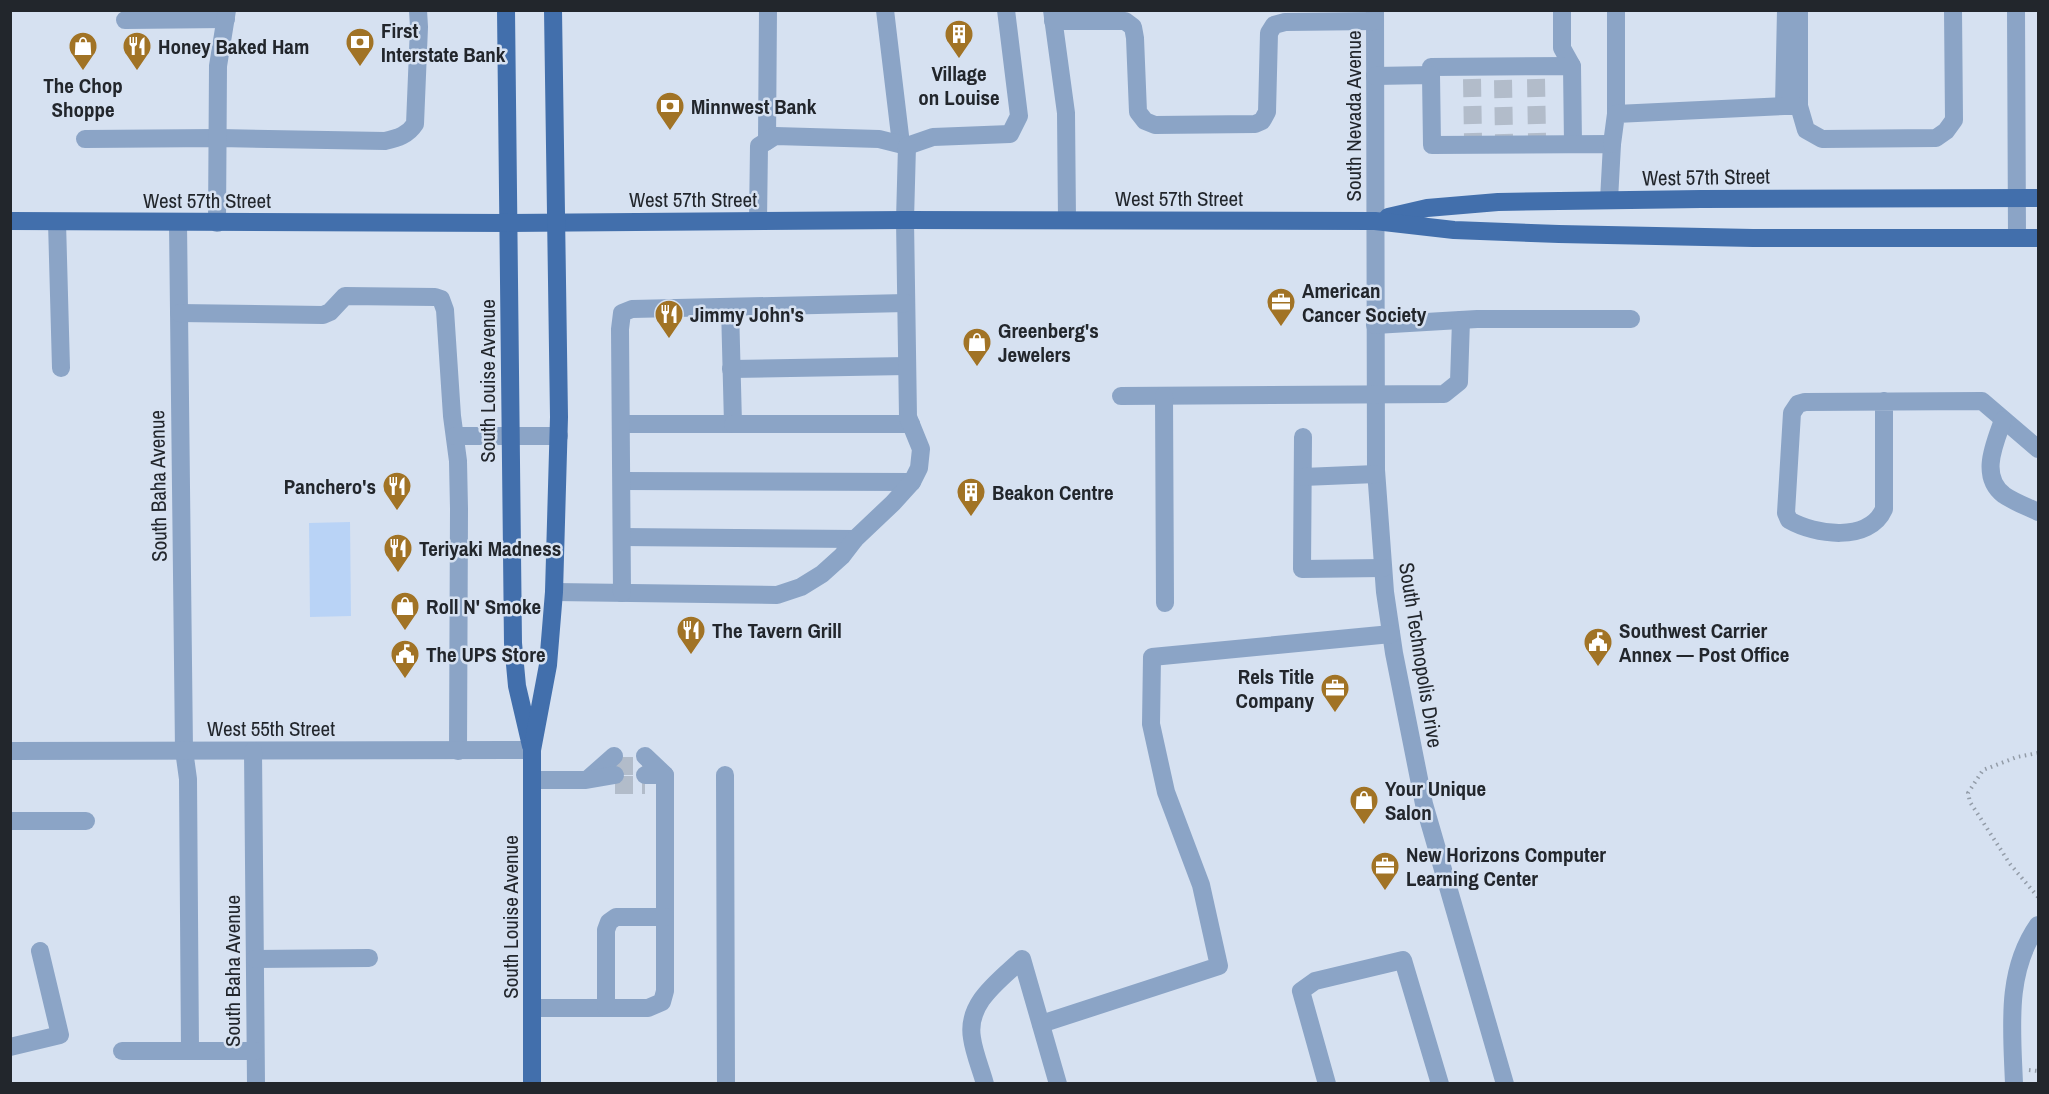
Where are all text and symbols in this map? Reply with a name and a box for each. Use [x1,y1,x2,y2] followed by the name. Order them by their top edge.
[381,16,506,69] place label: First Interstate Bank
[943,18,975,60] building icon: Village on Louise
[344,26,376,68] bank icon: First Interstate Bank
[67,30,99,72] shop icon: The Chop Shoppe
[121,30,153,72] restaurant icon: Honey Baked Ham
[1339,30,1368,202] street label: South Nevada Avenue
[158,32,309,61] place label: Honey Baked Ham
[918,59,1000,112] place label: Village on Louise
[43,71,123,124] place label: The Chop Shoppe
[654,90,686,132] bank icon: Minnwest Bank
[691,92,817,121] place label: Minnwest Bank
[1642,161,1770,193] street label: West 57th Street
[1115,184,1243,213] street label: West 57th Street
[629,185,757,214] street label: West 57th Street
[143,186,271,215] street label: West 57th Street
[1302,276,1427,329] place label: American Cancer Society
[1265,286,1297,328] office icon: American Cancer Society
[653,298,685,340] restaurant icon: Jimmy John's
[473,299,502,463] street label: South Louise Avenue
[690,300,804,329] place label: Jimmy John's
[998,316,1099,369] place label: Greenberg's Jewelers
[961,326,993,368] shop icon: Greenberg's Jewelers
[142,410,174,562] street label: South Baha Avenue
[381,470,413,512] restaurant icon: Panchero's
[284,472,376,501] place label: Panchero's
[955,476,987,518] building icon: Beakon Centre
[992,478,1114,507] place label: Beakon Centre
[382,532,414,574] restaurant icon: Teriyaki Madness
[419,534,561,563] place label: Teriyaki Madness
[1392,560,1450,750] street label: South Technopolis Drive
[389,590,421,632] shop icon: Roll N' Smoke
[426,592,541,621] place label: Roll N' Smoke
[675,614,707,656] restaurant icon: The Tavern Grill
[712,616,842,645] place label: The Tavern Grill
[1619,616,1789,669] place label: Southwest Carrier Annex — Post Office
[1582,626,1614,668] public building icon: Southwest Carrier Annex — Post Office
[389,638,421,680] public building icon: The UPS Store
[426,640,546,669] place label: The UPS Store
[1236,662,1314,715] place label: Rels Title Company
[1319,672,1351,714] office icon: Rels Title Company
[207,714,335,743] street label: West 55th Street
[1385,774,1486,827] place label: Your Unique Salon
[1348,784,1380,826] shop icon: Your Unique Salon
[496,835,525,999] street label: South Louise Avenue
[1406,840,1606,893] place label: New Horizons Computer Learning Center
[1369,850,1401,892] office icon: New Horizons Computer Learning Center
[218,895,247,1047] street label: South Baha Avenue

